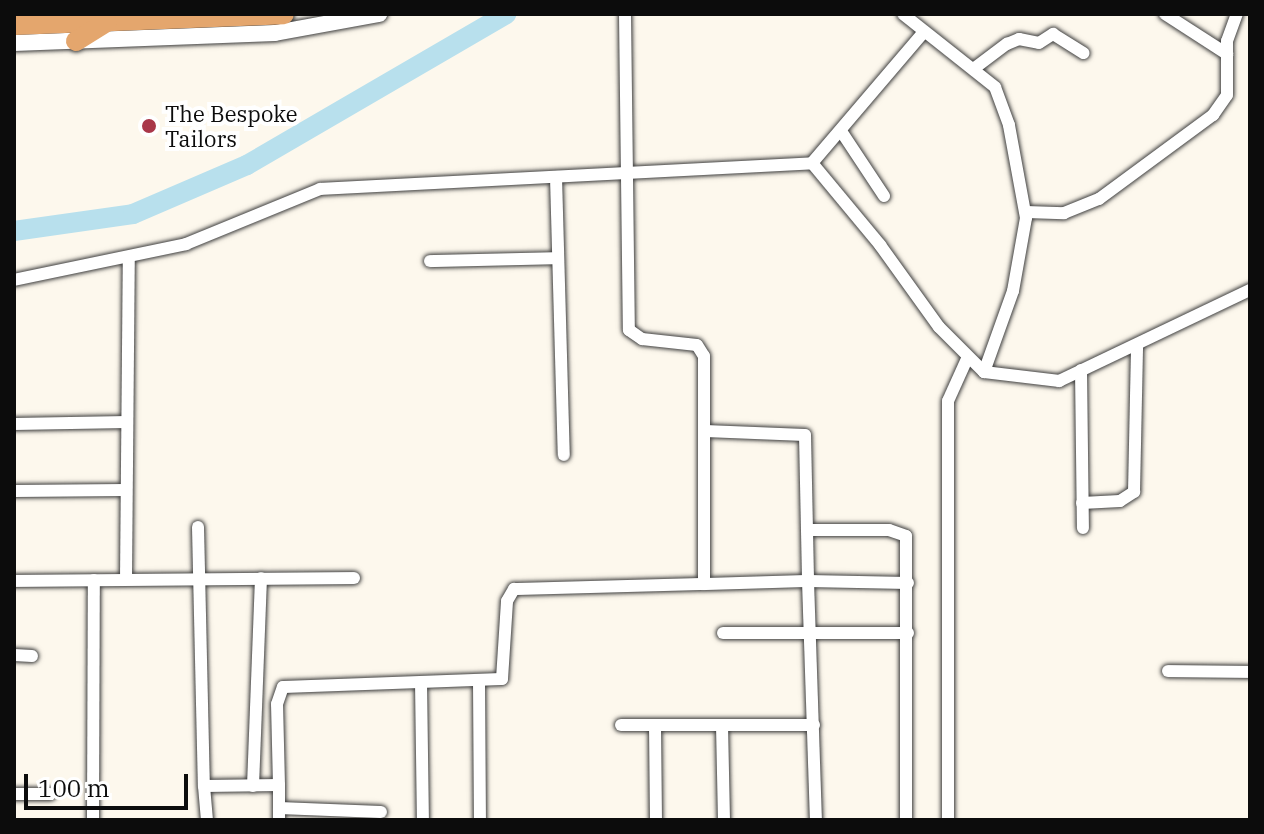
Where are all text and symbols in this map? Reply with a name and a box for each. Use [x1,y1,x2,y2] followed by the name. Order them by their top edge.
[165,100,298,152] place label: The Bespoke Tailors
[140,117,158,135] marker: The Bespoke Tailors
[28,758,192,808] scale bar
[38,772,110,804] text: 100 m

